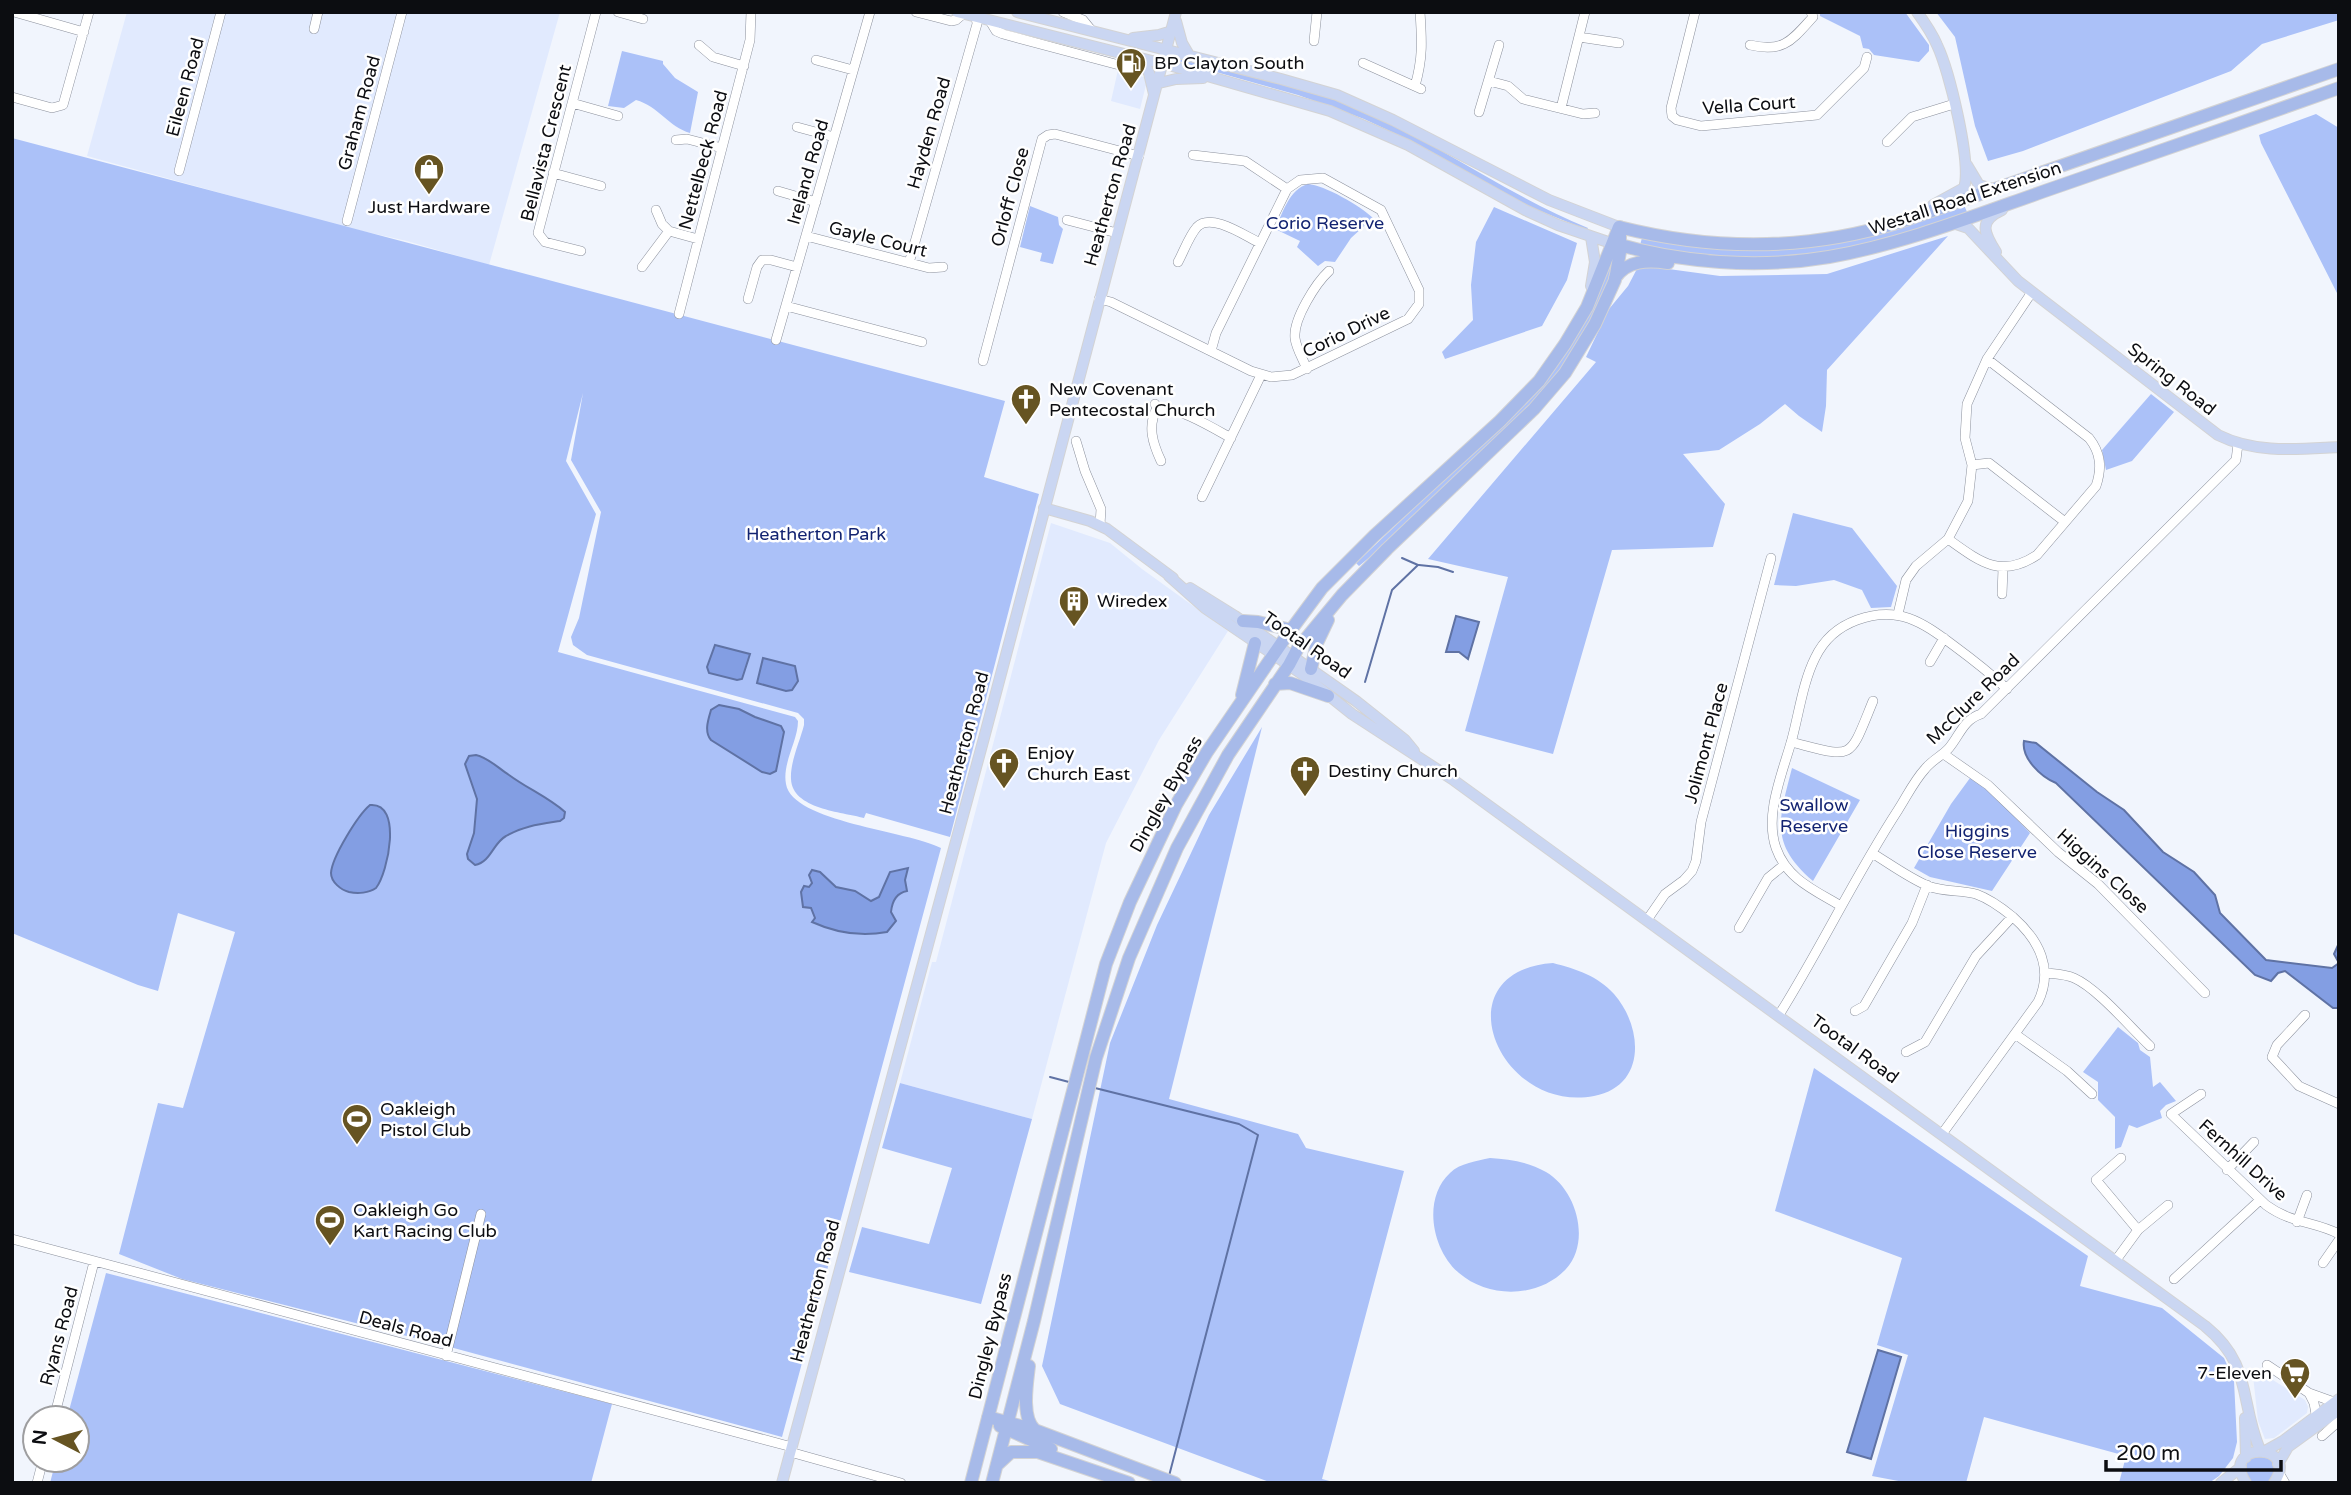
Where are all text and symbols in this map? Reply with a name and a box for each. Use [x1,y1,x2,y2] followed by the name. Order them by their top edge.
[161,35,209,139] street label: Eileen Road
[1114,46,1148,90] fuel station icon: BP Clayton South
[1154,52,1304,74] place label: BP Clayton South
[333,53,385,173] street label: Graham Road
[516,62,576,224] street label: Bellavista Crescent
[903,74,955,192] street label: Hayden Road
[674,88,732,232] street label: Nettelbeck Road
[1702,91,1796,119] street label: Vella Court
[782,117,834,227] street label: Ireland Road
[1079,121,1141,269] street label: Heatherton Road
[986,145,1034,249] street label: Orloff Close
[412,152,446,196] shop icon: Just Hardware
[1866,157,2064,239] street label: Westall Road Extension
[368,196,490,218] place label: Just Hardware
[1266,212,1384,234] park label: Corio Reserve
[827,216,930,262] street label: Gayle Court
[1299,301,1393,363] street label: Corio Drive
[2123,338,2221,420] street label: Spring Road
[1049,378,1215,421] place label: New Covenant Pentecostal Church
[1009,382,1043,426] church icon: New Covenant Pentecostal Church
[746,523,886,545] park label: Heatherton Park
[1057,584,1091,628] building icon: Wiredex
[1097,590,1168,612] place label: Wiredex
[1258,606,1356,684] street label: Tootal Road
[1922,649,2024,749] street label: McClure Road
[934,669,994,817] street label: Heatherton Road
[1679,680,1733,806] street label: Jolimont Place
[1125,732,1207,856] street label: Dingley Bypass
[1027,742,1130,785] place label: Enjoy Church East
[987,746,1021,790] church icon: Enjoy Church East
[1288,754,1322,798] church icon: Destiny Church
[1328,760,1458,782] place label: Destiny Church
[1780,794,1848,837] park label: Swallow Reserve
[1917,820,2037,863] park label: Higgins Close Reserve
[2052,824,2154,918] street label: Higgins Close
[1807,1010,1903,1088] street label: Tootal Road
[380,1098,471,1141] place label: Oakleigh Pistol Club
[340,1102,374,1146] sports icon: Oakleigh Pistol Club
[2194,1114,2292,1206] street label: Fernhill Drive
[353,1199,497,1242] place label: Oakleigh Go Kart Racing Club
[313,1203,347,1247] sports icon: Oakleigh Go Kart Racing Club
[785,1217,845,1365] street label: Heatherton Road
[964,1270,1016,1402] street label: Dingley Bypass
[35,1284,83,1388] street label: Ryans Road
[357,1306,455,1352] street label: Deals Road
[2278,1356,2312,1400] supermarket icon: 7-Eleven
[2197,1362,2272,1384] place label: 7-Eleven
[21,1404,91,1474] north arrow
[2106,1428,2281,1472] scale bar
[28,1429,52,1446] text: N
[2116,1441,2180,1466] text: 200 m

